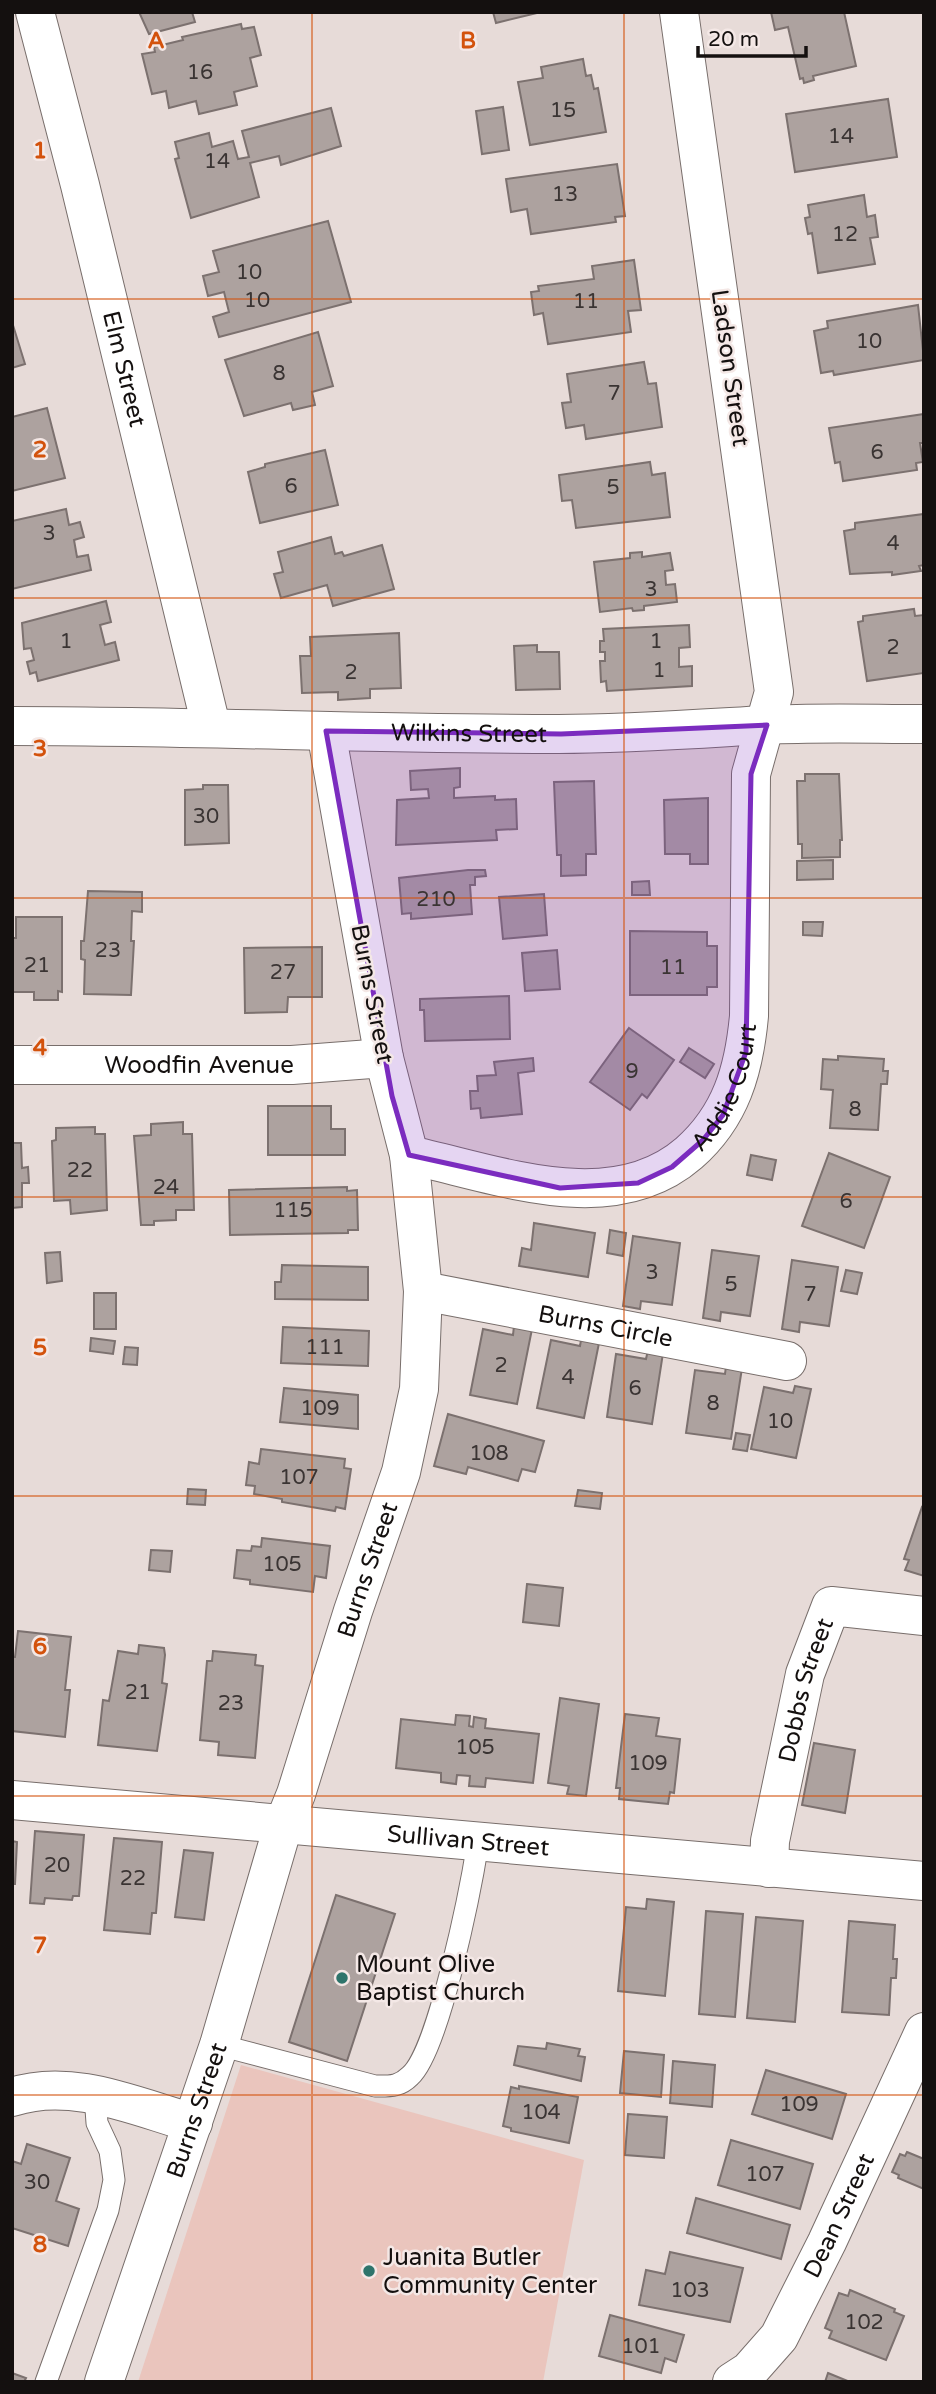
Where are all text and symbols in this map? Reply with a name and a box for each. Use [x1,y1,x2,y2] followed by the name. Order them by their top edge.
[698,14,806,58] scale bar
[147,27,165,55] text: A
[460,27,476,55] text: B
[708,27,759,52] text: 20 m
[187,60,213,85] house number: 16
[550,98,576,123] house number: 15
[828,124,854,149] house number: 14
[33,137,47,165] text: 1
[204,149,230,174] house number: 14
[552,182,578,207] house number: 13
[832,222,858,247] house number: 12
[236,260,262,285] house number: 10
[244,288,270,313] house number: 10
[705,288,755,448] street label: Ladson Street
[573,289,599,314] house number: 11
[97,308,153,430] street label: Elm Street
[856,329,882,354] house number: 10
[272,361,286,386] house number: 8
[607,381,621,406] house number: 7
[33,436,47,464] text: 2
[870,440,884,465] house number: 6
[284,474,298,499] house number: 6
[606,475,620,500] house number: 5
[42,521,56,546] house number: 3
[886,531,900,556] house number: 4
[644,577,658,602] house number: 3
[59,629,73,654] house number: 1
[649,629,663,654] house number: 1
[886,635,900,660] house number: 2
[652,658,666,683] house number: 1
[344,660,358,685] house number: 2
[391,718,547,748] street label: Wilkins Street
[33,735,47,763] text: 3
[193,804,219,829] house number: 30
[416,887,456,912] house number: 210
[344,922,400,1066] street label: Burns Street
[95,938,121,963] house number: 23
[24,953,50,978] house number: 21
[660,955,686,980] house number: 11
[270,960,296,985] house number: 27
[685,1022,763,1157] street label: Addie Court
[33,1034,48,1062] text: 4
[104,1051,294,1080] street label: Woodfin Avenue
[625,1059,639,1084] house number: 9
[848,1097,862,1122] house number: 8
[67,1158,93,1183] house number: 22
[153,1175,179,1200] house number: 24
[839,1189,853,1214] house number: 6
[273,1198,313,1223] house number: 115
[645,1260,659,1285] house number: 3
[724,1272,738,1297] house number: 5
[803,1282,817,1307] house number: 7
[536,1299,675,1353] street label: Burns Circle
[33,1334,47,1362] text: 5
[305,1335,345,1360] house number: 111
[494,1353,508,1378] house number: 2
[561,1365,575,1390] house number: 4
[628,1376,642,1401] house number: 6
[706,1391,720,1416] house number: 8
[300,1396,340,1421] house number: 109
[767,1409,793,1434] house number: 10
[469,1441,509,1466] house number: 108
[279,1465,319,1490] house number: 107
[331,1498,404,1641] street label: Burns Street
[262,1552,302,1577] house number: 105
[772,1614,840,1765] street label: Dobbs Street
[33,1633,47,1661] text: 6
[125,1680,151,1705] house number: 21
[218,1691,244,1716] house number: 23
[455,1735,495,1760] house number: 105
[628,1751,668,1776] house number: 109
[386,1819,551,1862] street label: Sullivan Street
[44,1853,70,1878] house number: 20
[120,1866,146,1891] house number: 22
[33,1932,47,1960] text: 7
[356,1950,525,2007] place label: Mount Olive Baptist Church
[334,1970,350,1986] marker: Mount Olive Baptist Church
[160,2039,233,2182] street label: Burns Street
[779,2092,819,2117] house number: 109
[521,2100,561,2125] house number: 104
[797,2149,880,2283] street label: Dean Street
[745,2162,785,2187] house number: 107
[24,2170,50,2195] house number: 30
[33,2231,47,2259] text: 8
[383,2243,598,2300] place label: Juanita Butler Community Center
[361,2263,377,2279] marker: Juanita Butler Community Center
[670,2278,710,2303] house number: 103
[844,2310,884,2335] house number: 102
[621,2334,661,2359] house number: 101

